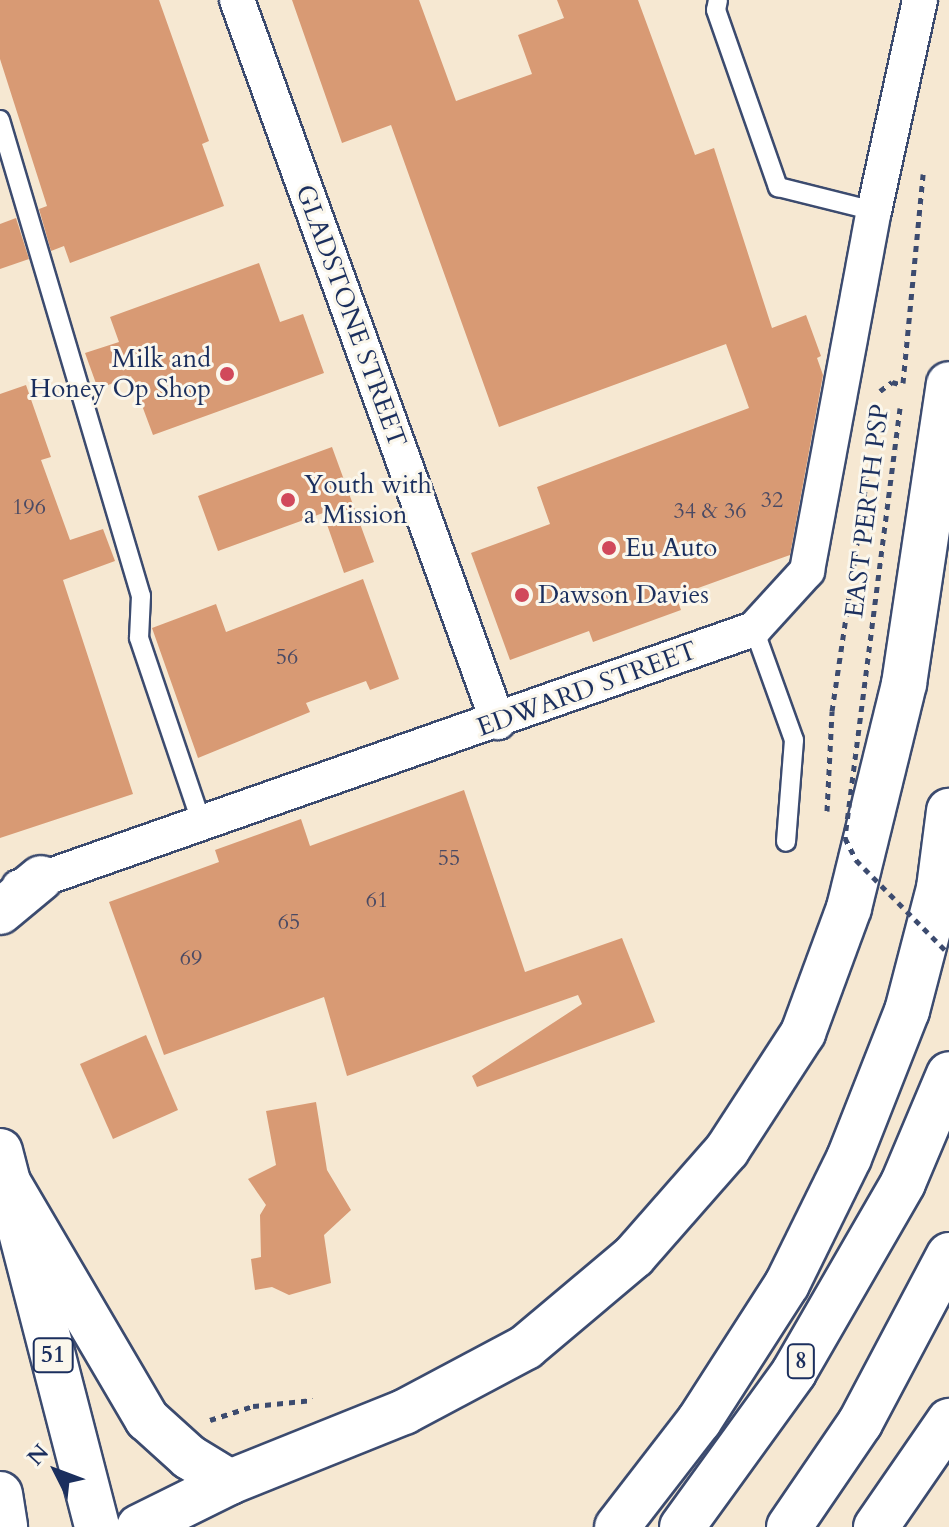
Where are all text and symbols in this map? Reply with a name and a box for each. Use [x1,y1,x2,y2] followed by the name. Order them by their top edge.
[289,181,413,451] street label: GLADSTONE STREET
[29,343,211,404] place label: Milk and Honey Op Shop
[218,365,236,383] marker: Milk and Honey Op Shop
[838,403,896,619] street label: EAST PERTH PSP
[304,469,432,530] place label: Youth with a Mission
[761,488,783,514] house number: 32
[279,491,297,509] marker: Youth with a Mission
[12,495,46,521] house number: 196
[673,499,747,525] house number: 34 & 36
[625,532,717,564] place label: Eu Auto
[600,539,618,557] marker: Eu Auto
[538,579,709,611] place label: Dawson Davies
[513,586,531,604] marker: Dawson Davies
[473,635,701,743] street label: EDWARD STREET
[276,645,298,671] house number: 56
[438,846,460,872] house number: 55
[366,888,388,914] house number: 61
[278,910,300,936] house number: 65
[180,946,202,972] house number: 69
[31,1335,75,1375] road number: 51
[785,1341,817,1381] road number: 8
[16,1431,96,1511] north arrow
[21,1438,56,1472] text: N

